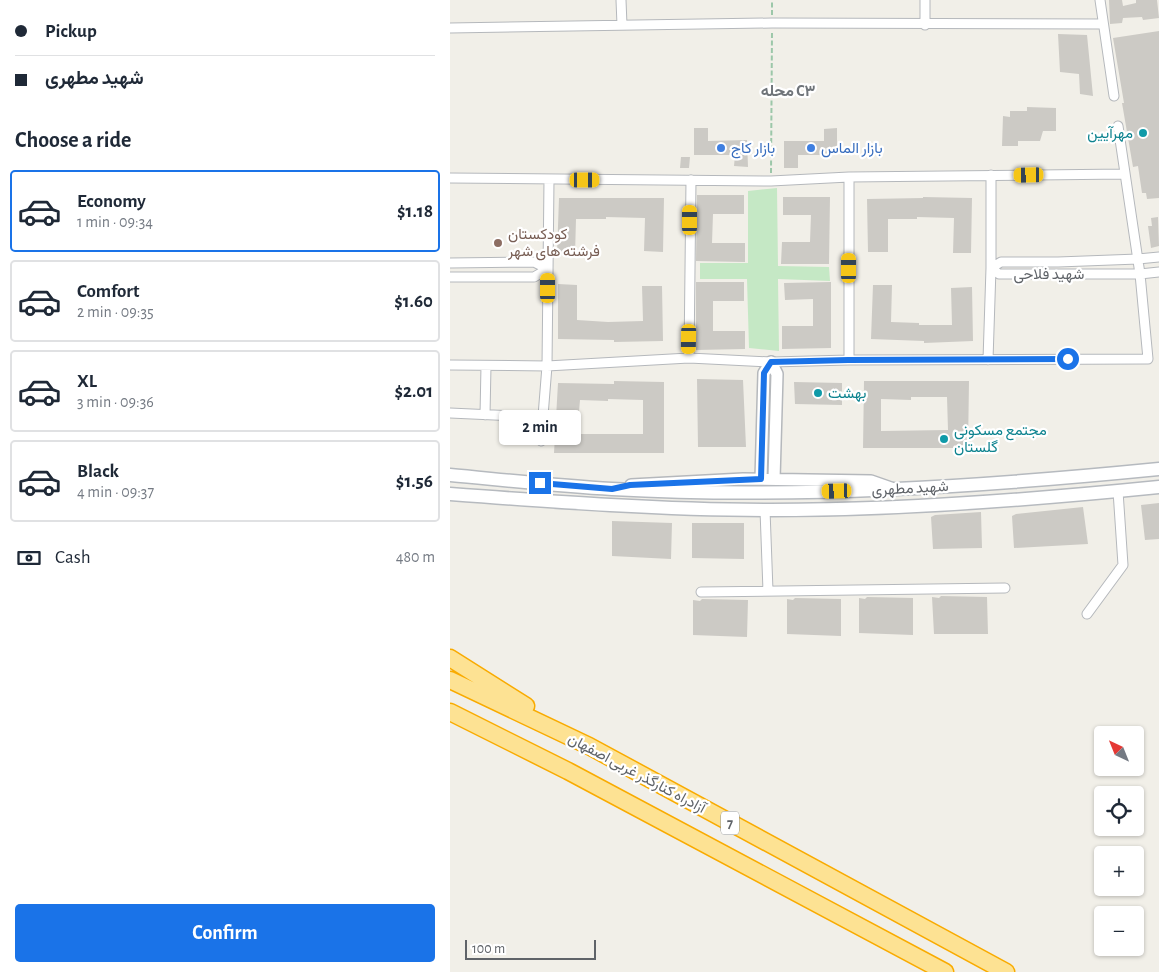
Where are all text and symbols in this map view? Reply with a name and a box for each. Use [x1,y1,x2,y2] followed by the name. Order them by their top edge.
[45,22,97,41] text: Pickup
[45,69,144,88] text: شهید مطهری
[761,83,816,99] district label: محله C۳
[1087,125,1133,143] place label: مهرآیین
[1137,127,1149,139] marker: مهرآیین
[15,129,131,151] text: Choose a ride
[731,141,775,159] place label: بازار کاج
[821,141,883,158] place label: بازار الماس
[715,142,727,154] marker: بازار کاج
[805,142,817,154] marker: بازار الماس
[1013,167,1044,183] car
[570,173,600,188] car
[17,189,62,234] icon: car
[77,192,146,211] text: Economy
[397,202,433,221] text: $1.18
[682,205,697,235] car
[77,214,153,230] text: 1 min · 09:34
[507,227,600,261] place label: کودکستان فرشته های شهر
[492,237,504,249] marker: کودکستان فرشته های شهر
[841,253,856,283] car
[1014,267,1085,284] street label: شهید فلاحی
[540,273,555,303] car
[17,279,62,324] icon: car
[77,282,139,301] text: Comfort
[394,292,433,311] text: $1.60
[77,304,154,320] text: 2 min · 09:35
[681,324,696,354] car
[1057,348,1079,370] route start
[17,369,62,414] icon: car
[77,372,97,391] text: XL
[394,382,433,401] text: $2.01
[828,386,867,402] place label: بهشت
[812,387,824,399] marker: بهشت
[77,394,154,410] text: 3 min · 09:36
[499,410,581,446] callout: 2 min
[522,419,558,435] text: 2 min
[954,423,1047,456] place label: مجتمع مسکونی گلستان
[938,433,950,445] marker: مجتمع مسکونی گلستان
[17,459,62,504] icon: car
[77,462,119,481] text: Black
[396,472,433,491] text: $1.56
[529,472,551,494] route end
[871,479,949,500] street label: شهید مطهری
[821,483,852,499] car
[77,484,154,500] text: 4 min · 09:37
[15,544,43,572] icon: cash
[55,548,91,567] text: Cash
[396,549,435,565] text: 480 m
[1094,726,1144,776] north arrow
[1094,726,1144,956] map controls
[565,730,710,819] street label: آزادراه کنارگذر غربی اصفهان
[1094,786,1144,836] button: locate
[721,811,739,834] road number: 7
[1094,846,1144,896] button: +
[15,904,435,962] button: Confirm
[1094,906,1144,956] button: −
[465,937,596,960] scale bar
[472,942,505,956] text: 100 m

